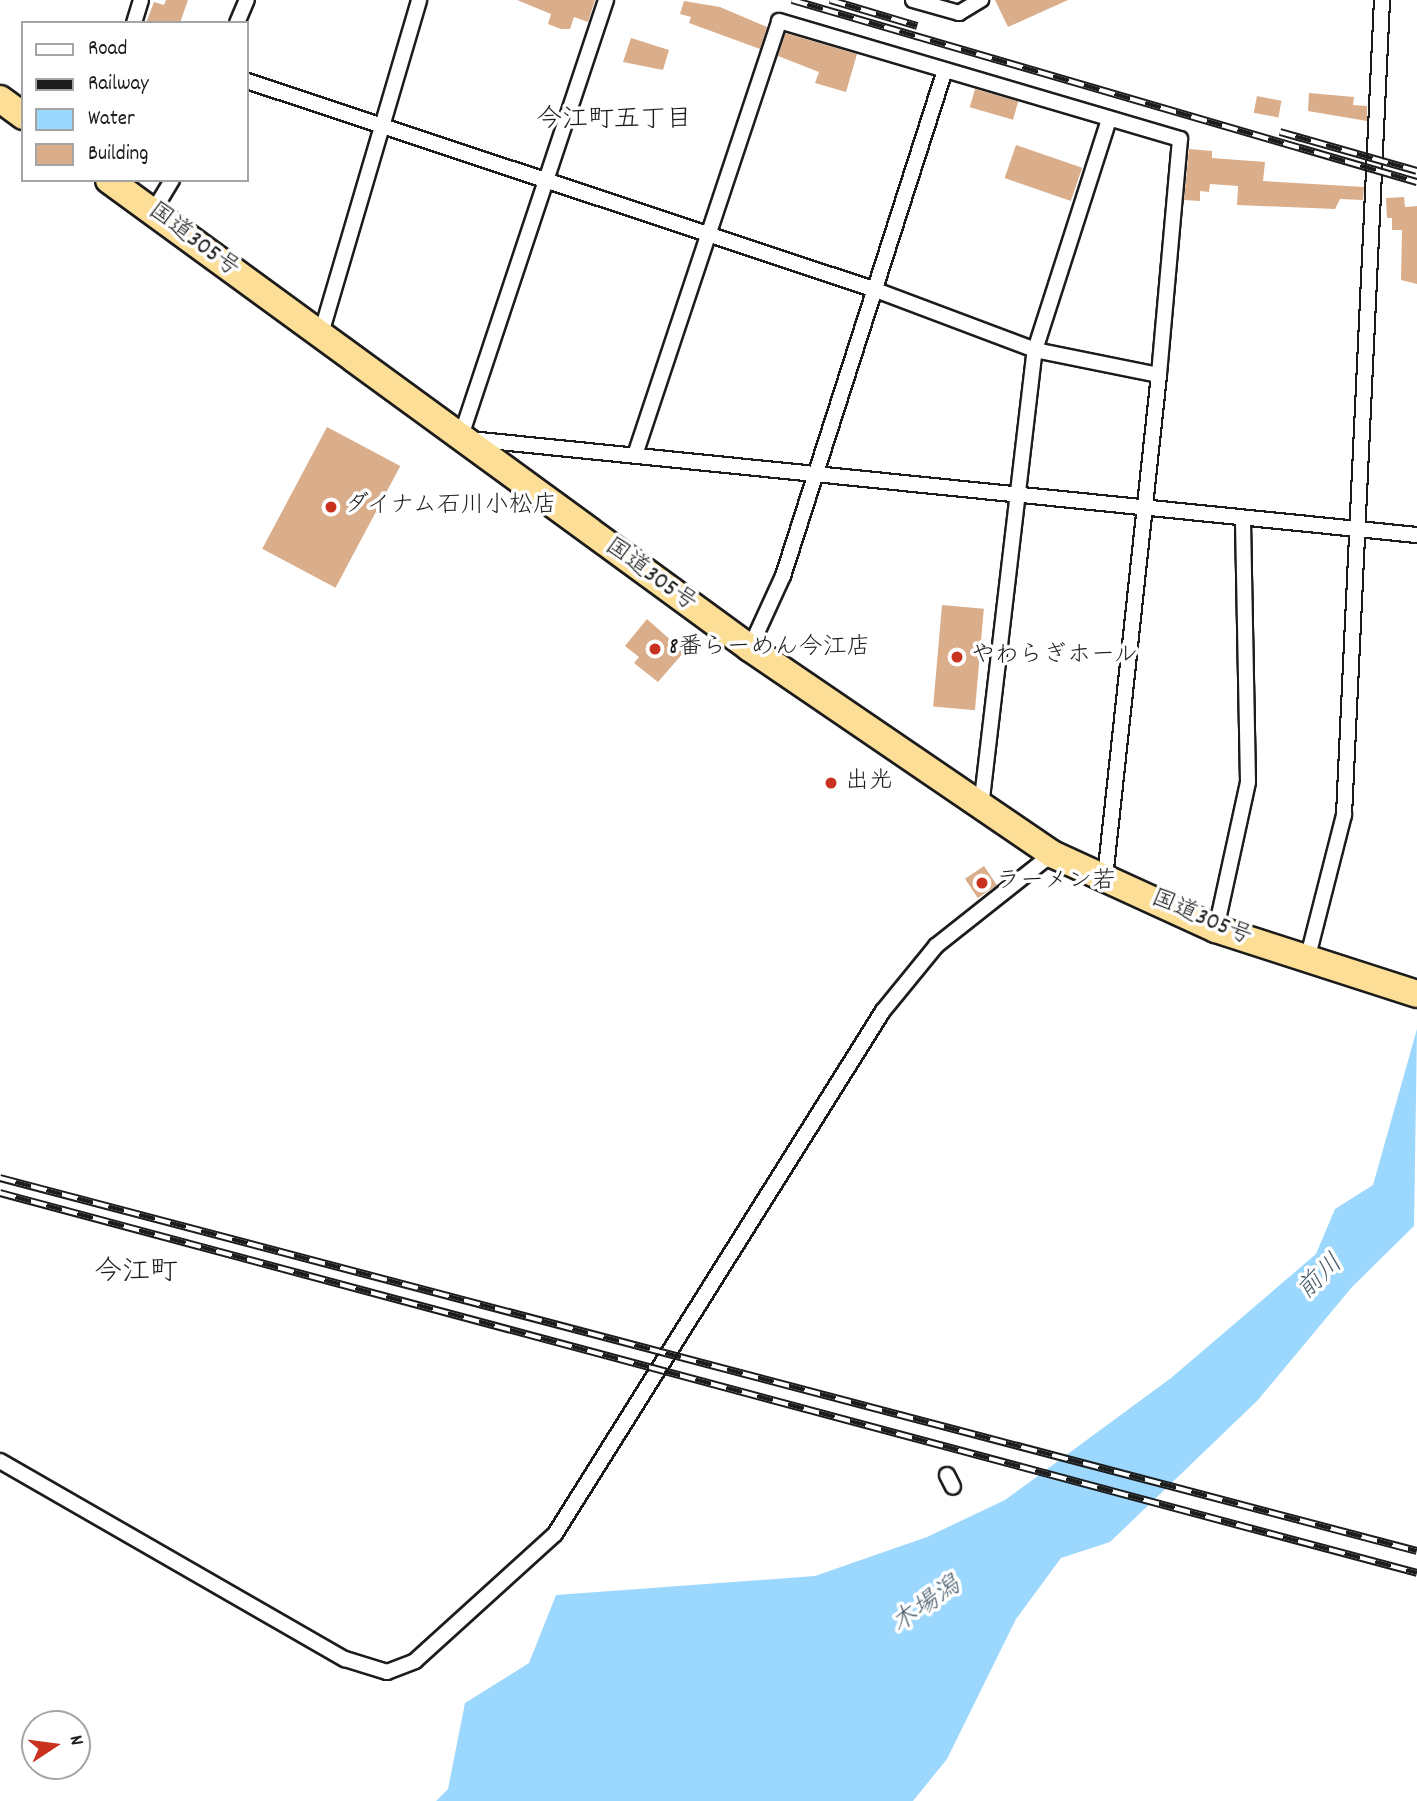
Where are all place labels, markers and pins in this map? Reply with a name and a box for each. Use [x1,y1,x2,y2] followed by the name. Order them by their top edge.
[345,493,561,521] place label: ダイナム石川小松店
[323,499,339,515] marker: ダイナム石川小松店
[669,635,871,663] place label: 8番らーめん今江店
[647,641,663,657] marker: 8番らーめん今江店
[971,643,1139,671] place label: やわらぎホール
[949,649,965,665] marker: やわらぎホール
[845,769,893,797] place label: 出光
[823,775,839,791] marker: 出光
[996,869,1116,897] place label: ラーメン若
[974,875,990,891] marker: ラーメン若

